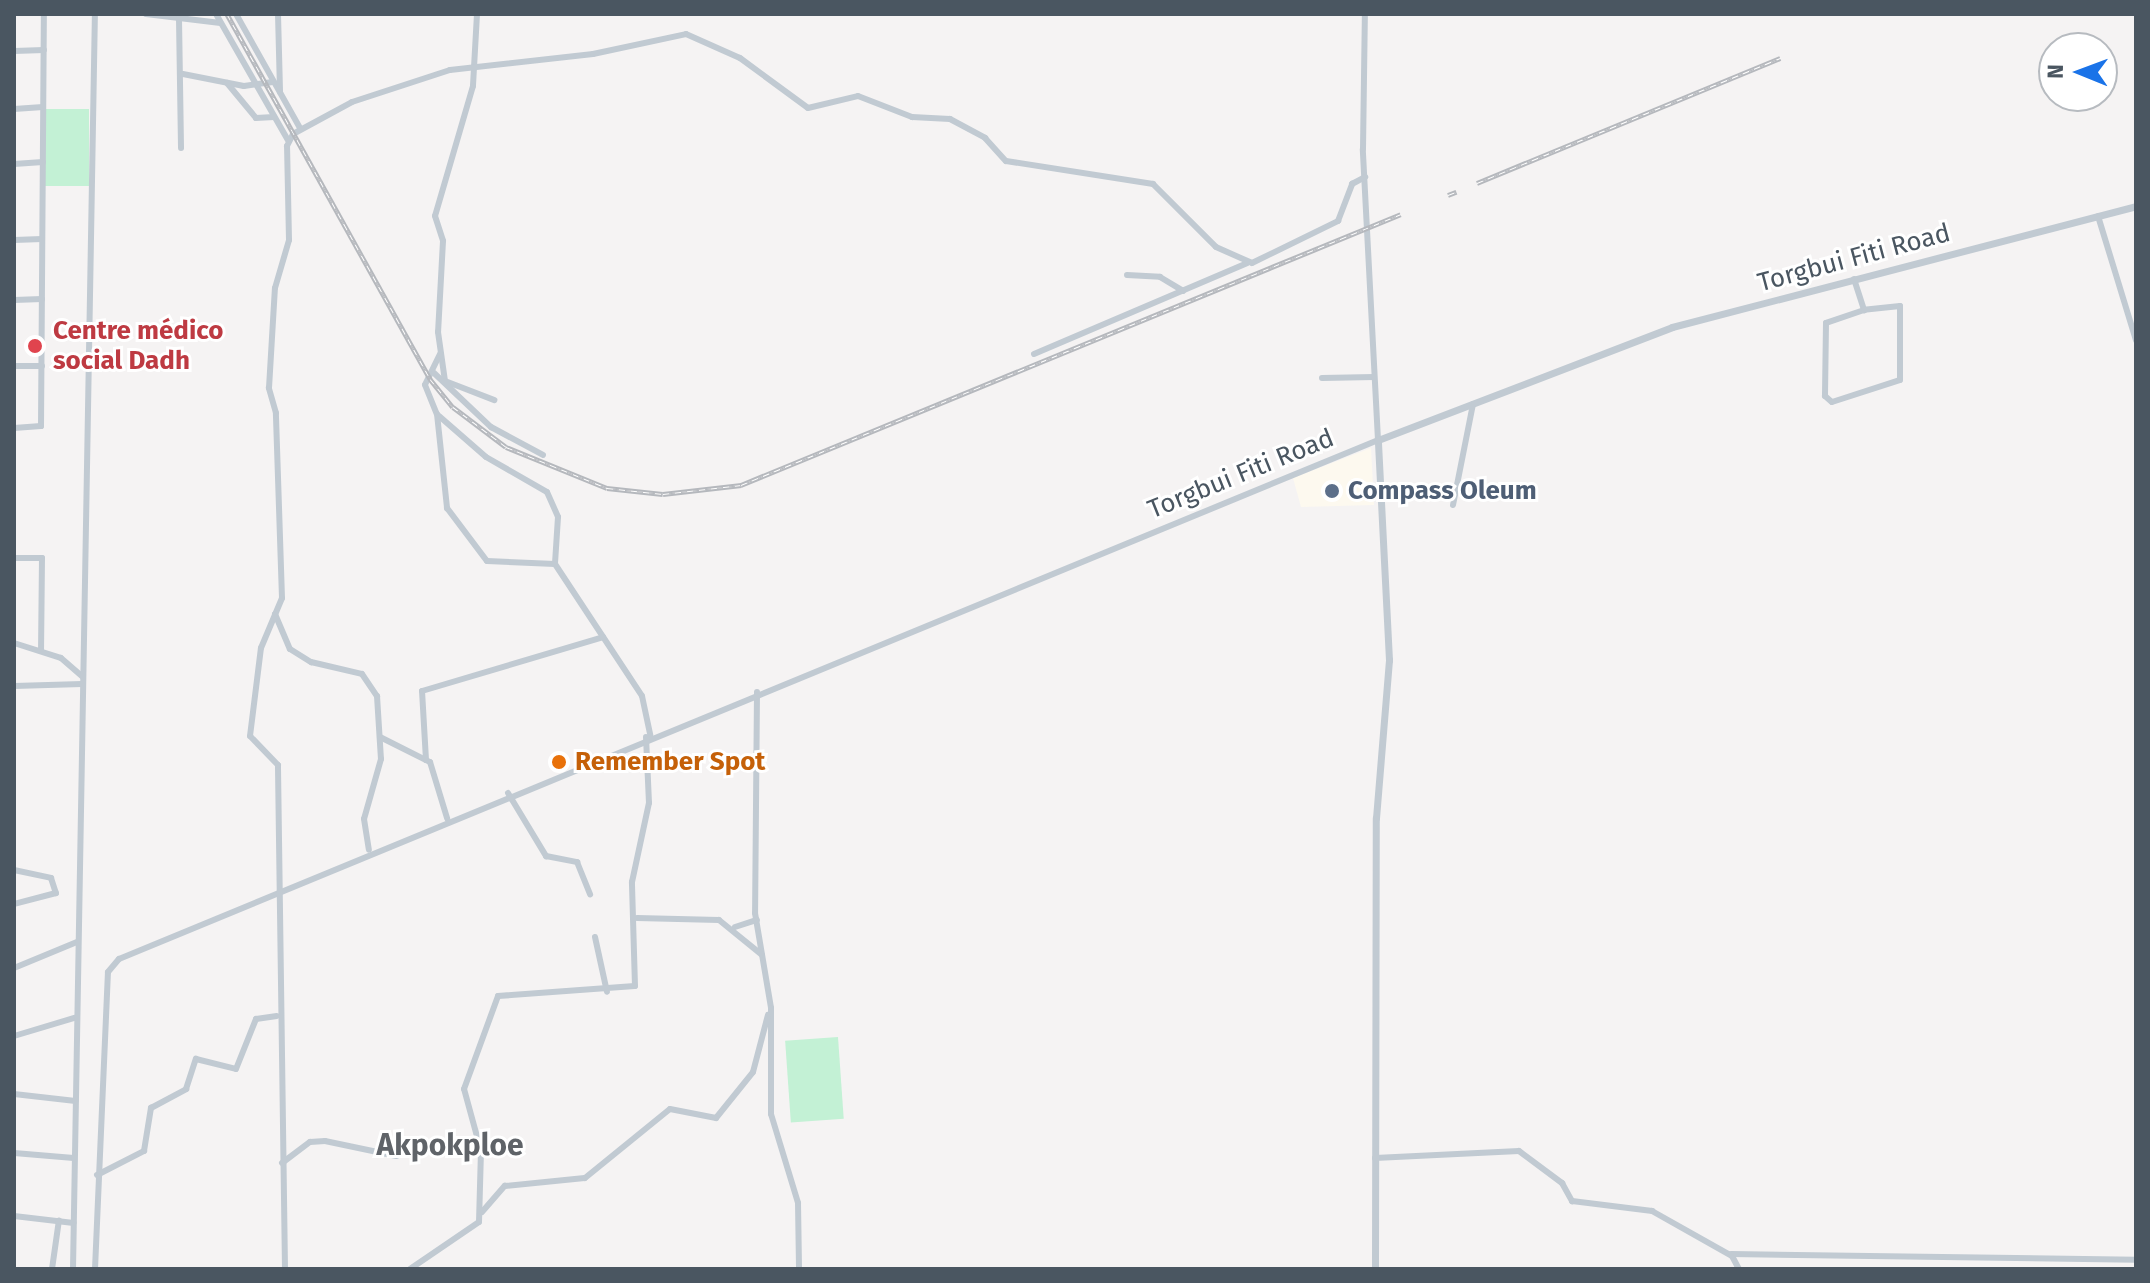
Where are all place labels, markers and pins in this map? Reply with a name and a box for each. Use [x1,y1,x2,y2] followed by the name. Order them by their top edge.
[53,315,223,376] place label: Centre médico social Dadh
[24,335,46,357] marker: Centre médico social Dadh
[1348,475,1537,507] place label: Compass Oleum
[1323,482,1341,500] marker: Compass Oleum
[575,746,765,778] place label: Remember Spot
[550,753,568,771] marker: Remember Spot

